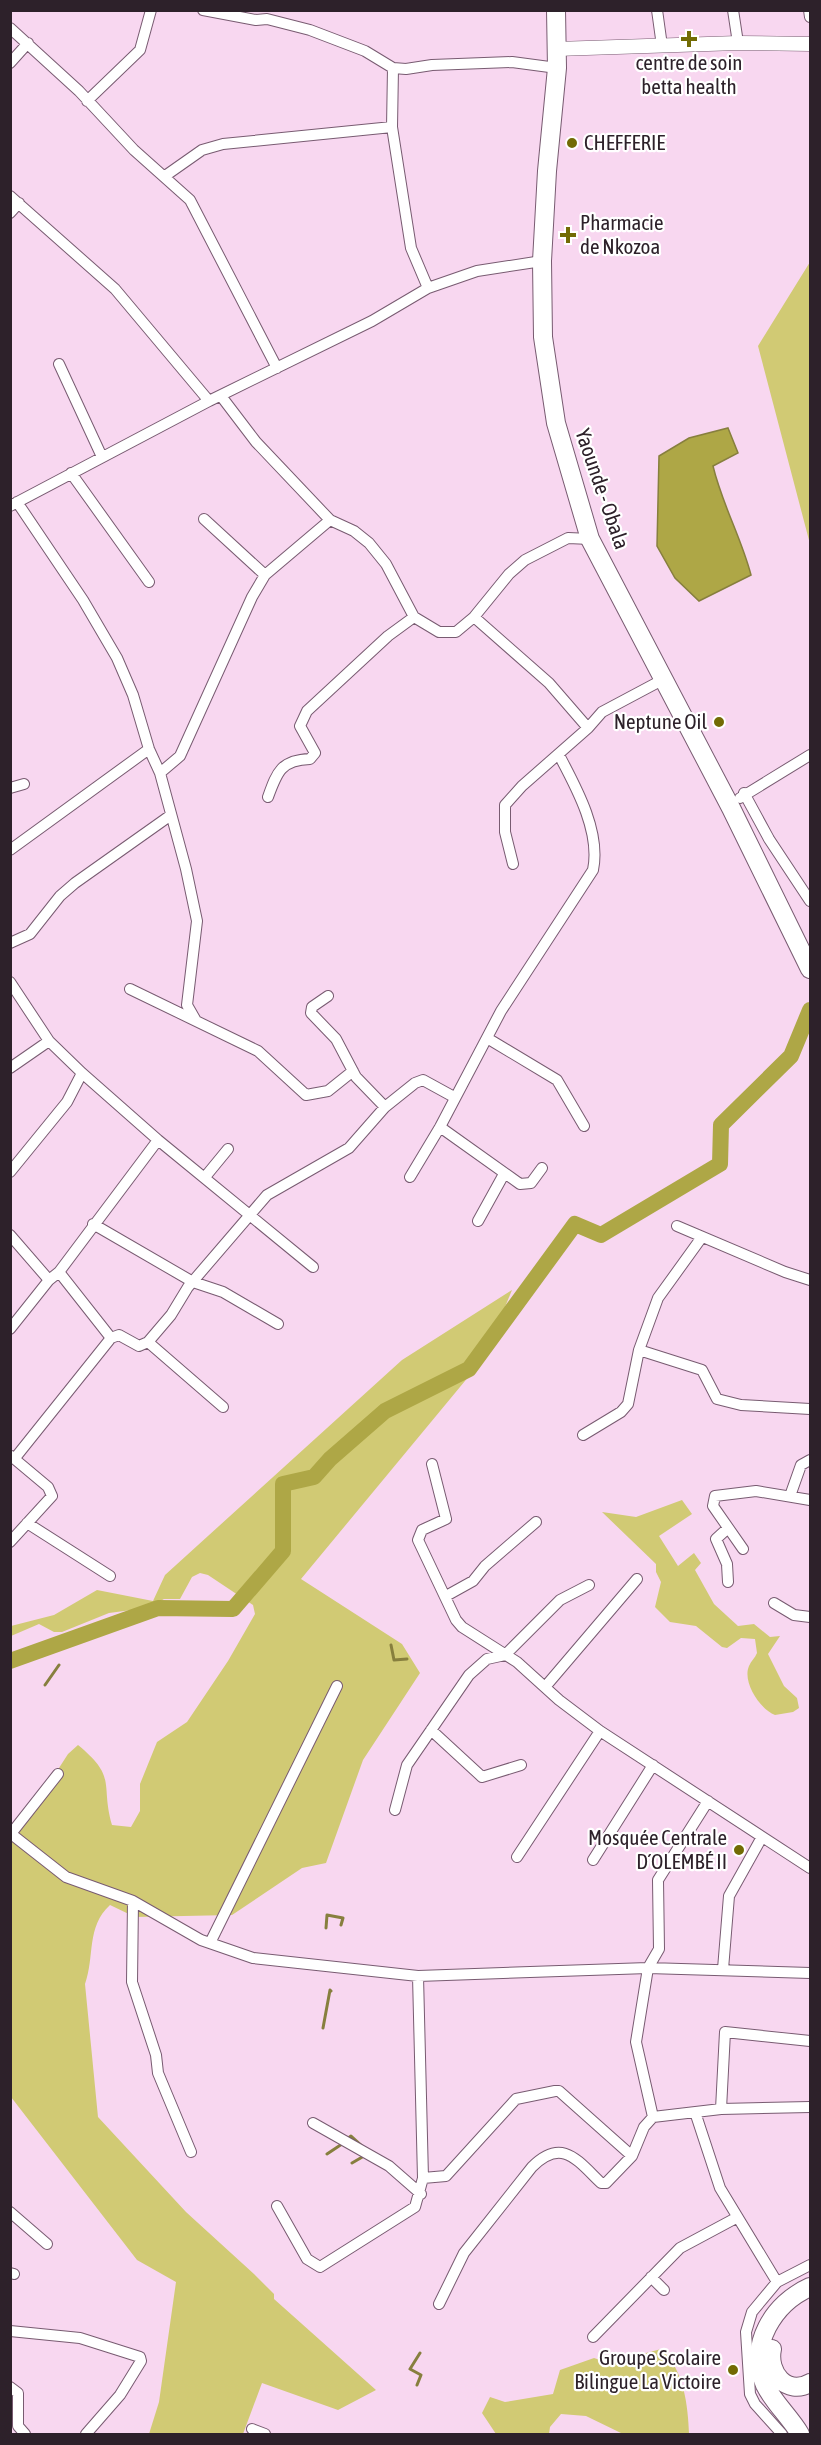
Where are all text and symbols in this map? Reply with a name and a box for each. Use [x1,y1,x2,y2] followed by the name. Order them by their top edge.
[680,30,698,48] marker: centre de soin betta health
[636,50,742,98] place label: centre de soin betta health
[584,130,665,154] place label: CHEFFERIE
[565,136,579,150] marker: CHEFFERIE
[580,210,663,258] place label: Pharmacie de Nkozoa
[561,228,575,242] marker: Pharmacie de Nkozoa
[571,425,635,552] street label: Yaounde - Obala
[614,709,707,733] place label: Neptune Oil
[712,715,726,729] marker: Neptune Oil
[588,1825,727,1873] place label: Mosquée Centrale D´OLEMBÉ II
[732,1843,746,1857] marker: Mosquée Centrale D´OLEMBÉ II
[574,2345,721,2393] place label: Groupe Scolaire Bilingue La Victoire
[726,2363,740,2377] marker: Groupe Scolaire Bilingue La Victoire

